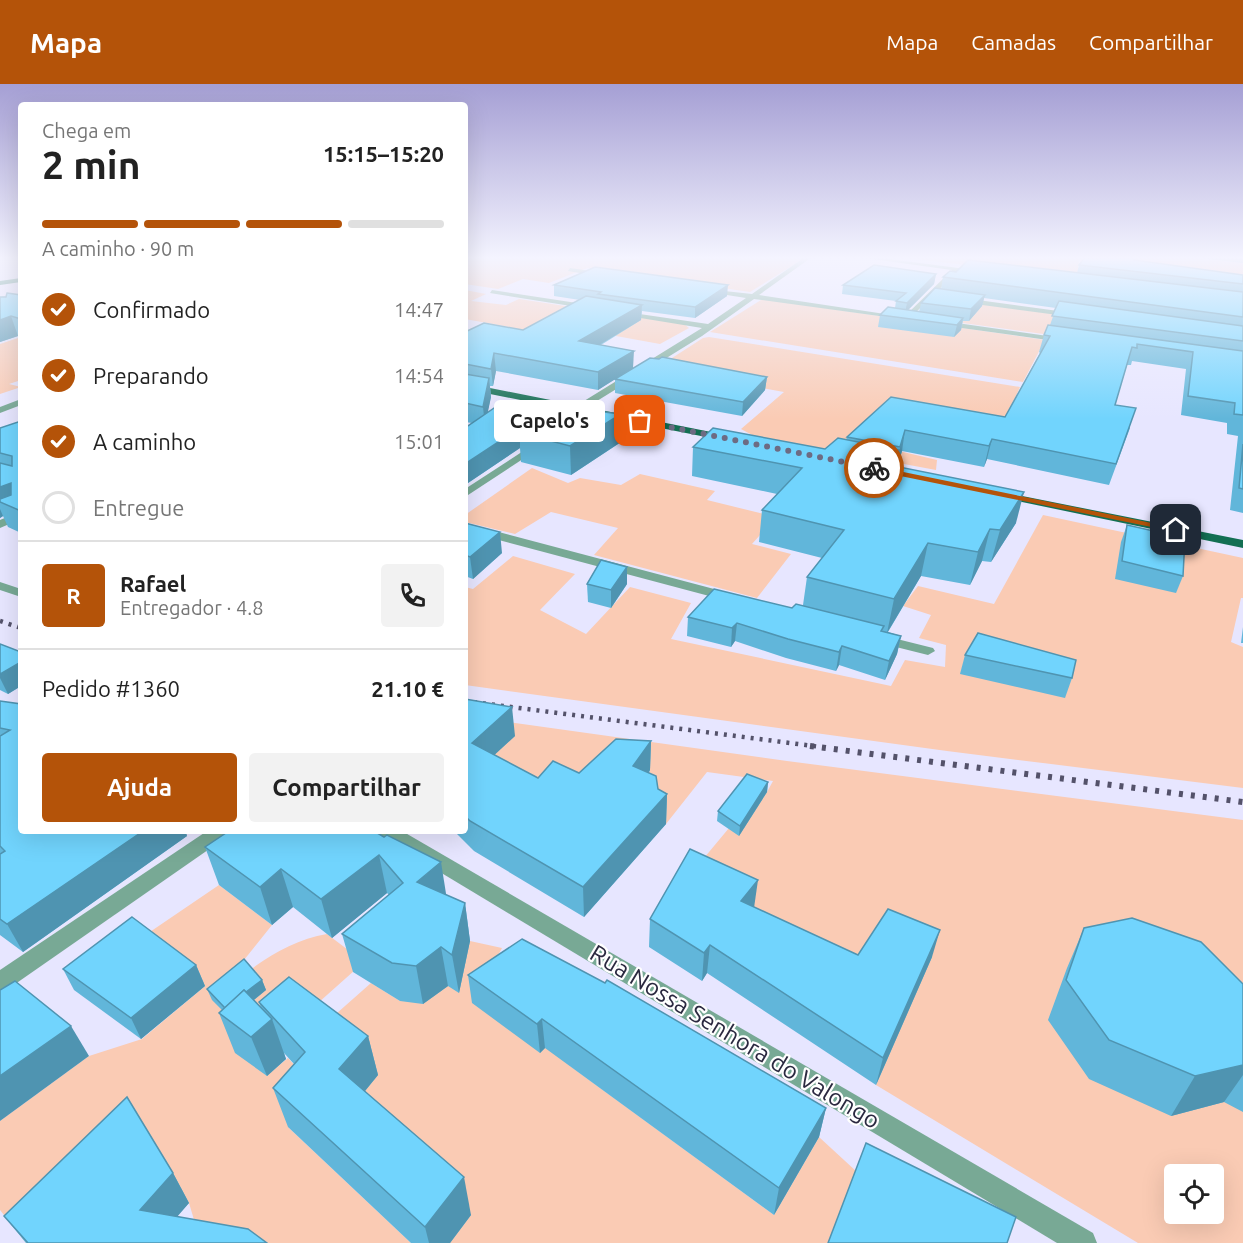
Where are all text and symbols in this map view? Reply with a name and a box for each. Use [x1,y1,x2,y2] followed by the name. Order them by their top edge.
[30,27,102,58] text: Mapa
[886,30,938,54] text: Mapa
[971,30,1056,54] text: Camadas
[1089,30,1213,54] text: Compartilhar
[42,119,131,142] text: Chega em
[323,141,444,166] text: 15:15–15:20
[42,143,141,186] text: 2 min
[42,237,194,260] text: A caminho · 90 m
[42,293,75,326] icon: check
[93,297,210,322] text: Confirmado
[394,298,444,321] text: 14:47
[42,359,75,392] icon: check
[93,363,209,388] text: Preparando
[394,364,444,387] text: 14:54
[614,395,665,446] pin
[493,400,604,442] callout: Capelo's
[623,404,656,437] icon: bag
[510,409,589,432] text: Capelo's
[42,425,75,458] icon: check
[93,429,196,454] text: A caminho
[394,430,444,453] text: 15:01
[844,438,904,498] courier
[858,452,891,485] icon: bike
[93,495,184,520] text: Entregue
[1150,504,1201,555] pin
[1159,513,1192,546] icon: home
[381,564,444,627] button: phone
[120,571,186,596] text: Rafael
[66,583,81,608] text: R
[120,596,263,619] text: Entregador · 4.8
[42,676,180,701] text: Pedido #1360
[371,676,444,701] text: 21.10 €
[42,753,237,822] button: Ajuda
[249,753,444,822] button: Compartilhar
[586,939,885,1134] street label: Rua Nossa Senhora do Valongo
[1164,1164,1224,1224] map controls
[1164,1164,1224,1224] button: locate

